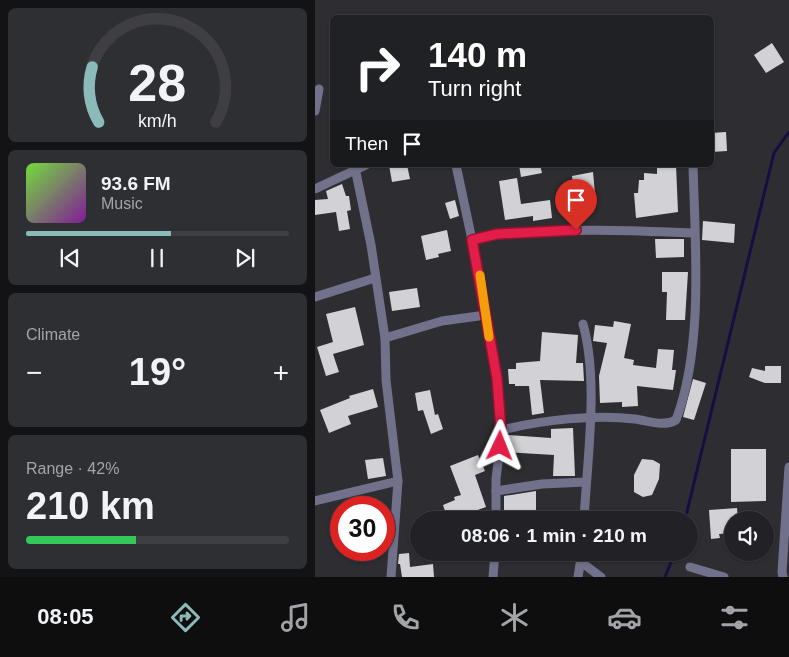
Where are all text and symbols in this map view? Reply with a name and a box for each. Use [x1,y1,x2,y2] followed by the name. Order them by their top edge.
[345,35,410,100] icon: right
[428,35,527,74] text: 140 m
[129,54,186,112] text: 28
[428,76,521,101] text: Turn right
[138,111,177,131] text: km/h
[398,130,426,158] icon: arrive
[345,133,388,154] text: Then
[101,173,171,194] text: 93.6 FM
[555,179,597,230] pin
[562,186,590,214] icon: arrive
[101,195,143,212] text: Music
[56,244,84,272] icon: previous
[143,244,171,272] icon: pause
[231,244,259,272] icon: next
[26,326,80,343] text: Climate
[129,351,186,393] text: 19°
[26,357,42,388] text: −
[273,357,289,388] text: +
[473,419,525,471] position arrow
[26,460,119,477] text: Range · 42%
[26,485,155,527] text: 210 km
[330,496,395,561] speed limit sign: 30
[724,511,774,561] map controls
[724,511,774,561] button: sound
[461,525,647,546] text: 08:06 · 1 min · 210 m
[168,600,203,635] icon: directions
[278,600,313,635] icon: music
[388,600,423,635] icon: phone
[497,600,532,635] icon: climate
[607,600,642,635] icon: car
[717,600,752,635] icon: filters
[37,604,94,629] text: 08:05

